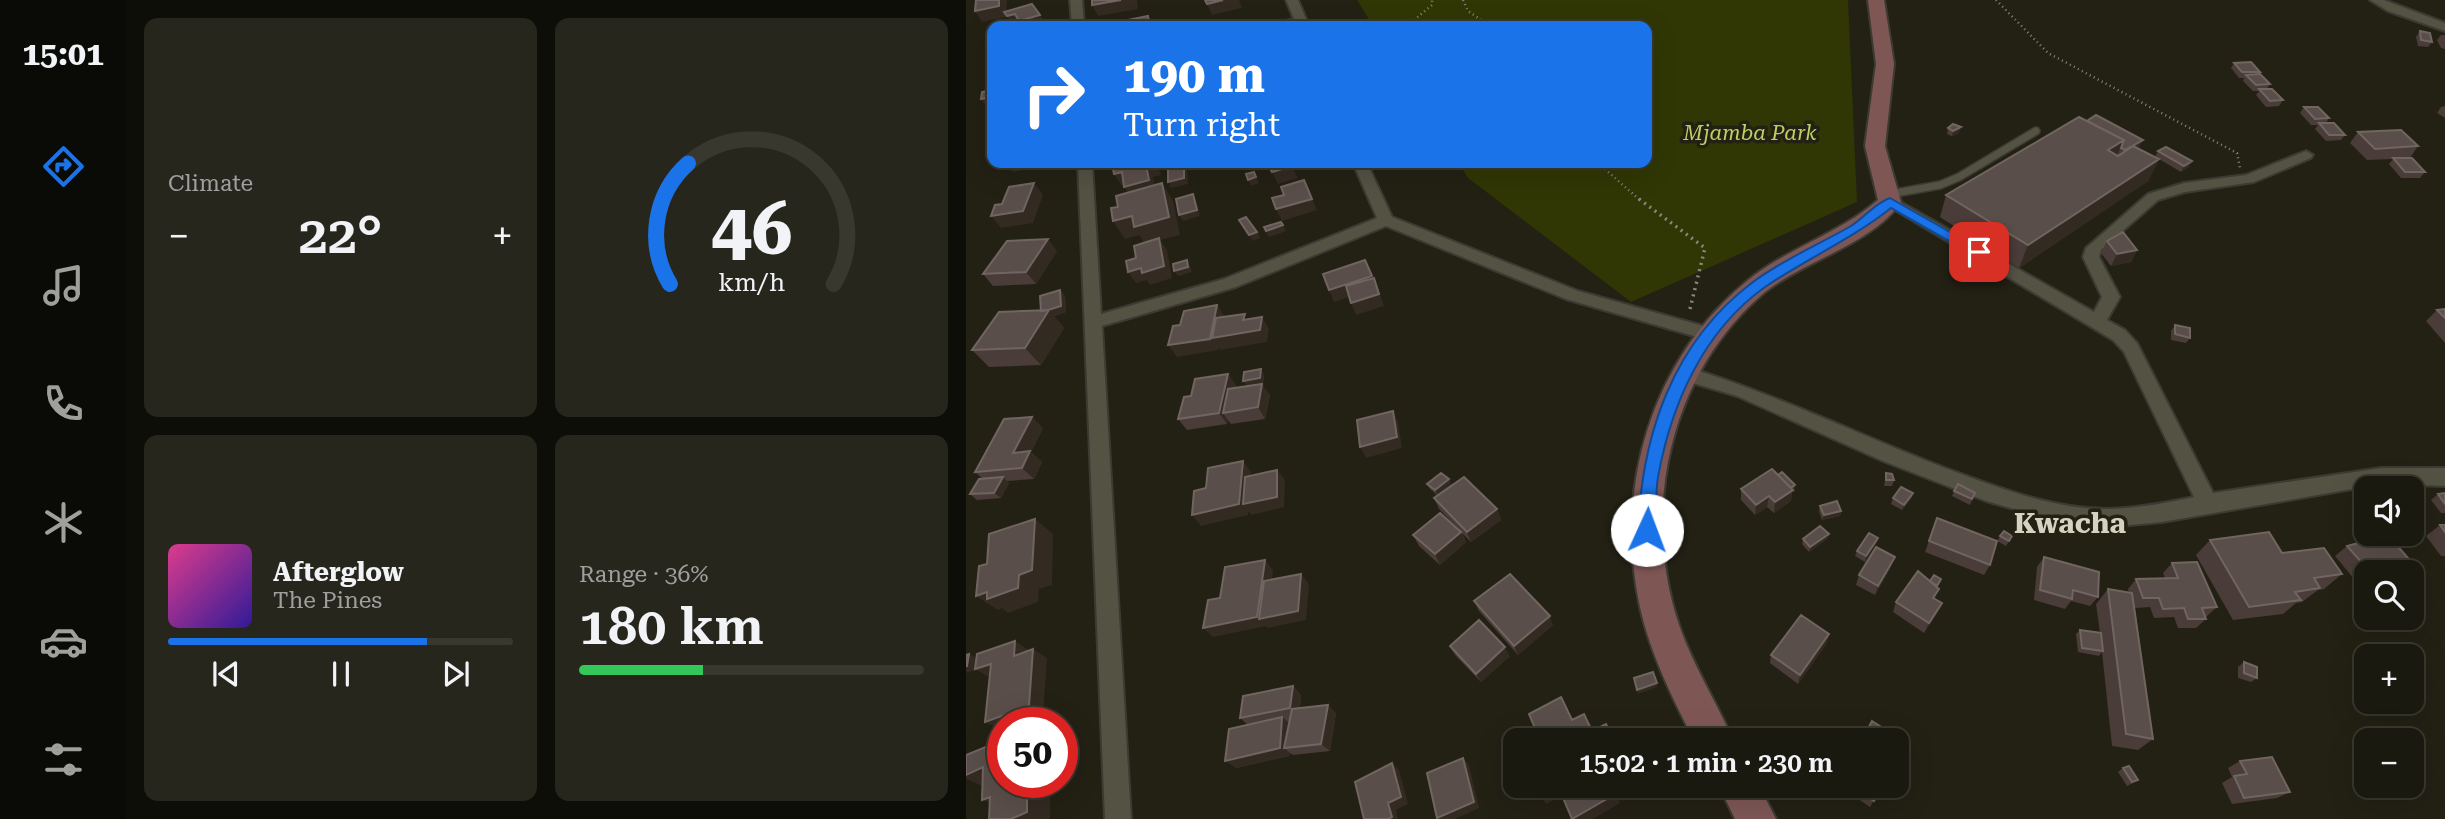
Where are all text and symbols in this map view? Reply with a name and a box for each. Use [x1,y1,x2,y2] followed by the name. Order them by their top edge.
[22,35,104,73] text: 15:01
[1123,47,1265,104] text: 190 m
[1008,49,1099,140] icon: right
[1123,106,1280,144] text: Turn right
[1682,121,1817,145] park label: Mjamba Park
[39,142,88,191] icon: directions
[168,170,253,197] text: Climate
[711,187,792,272] text: 46
[299,205,382,266] text: 22°
[168,214,189,258] text: −
[492,214,513,258] text: +
[1949,222,2009,282] pin
[1960,233,1998,271] icon: arrive
[39,261,88,310] icon: music
[718,267,785,296] text: km/h
[39,379,88,428] icon: phone
[2354,476,2424,798] map controls
[2354,476,2424,546] button: sound
[1610,493,1684,567] position arrow
[39,498,88,547] icon: climate
[2014,507,2126,540] district label: Kwacha
[273,557,404,587] text: Afterglow
[2354,560,2424,630] button: search
[579,561,708,588] text: Range · 36%
[273,587,382,614] text: The Pines
[579,596,764,657] text: 180 km
[39,617,88,666] icon: car
[2354,644,2424,714] button: +
[207,655,245,693] icon: previous
[322,655,360,693] icon: pause
[437,655,475,693] icon: next
[987,707,1078,798] speed limit sign: 50
[2354,728,2424,798] button: −
[39,735,88,784] icon: filters
[1579,748,1833,778] text: 15:02 · 1 min · 230 m

